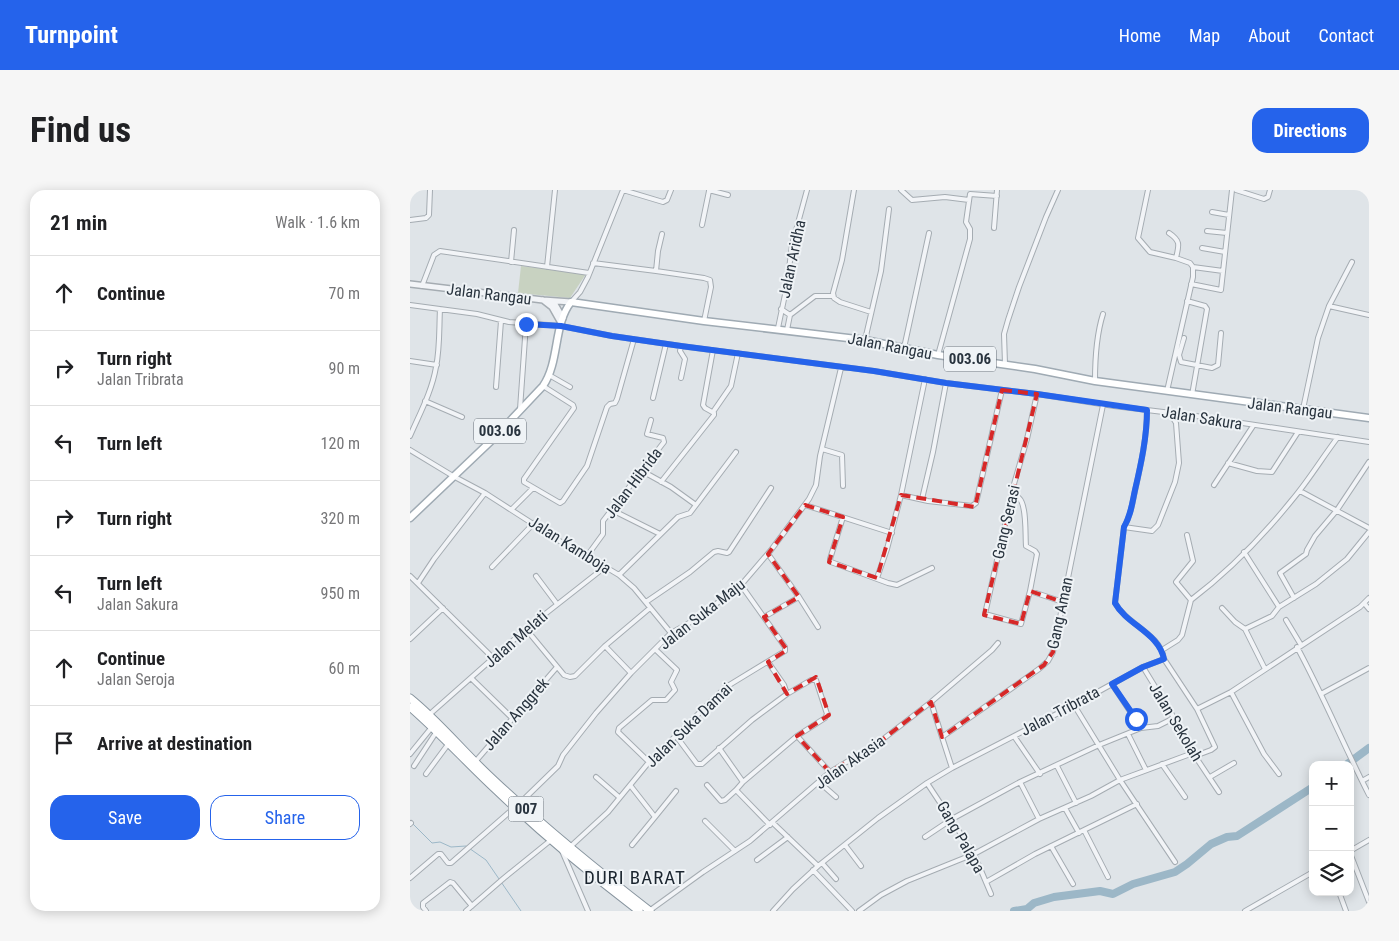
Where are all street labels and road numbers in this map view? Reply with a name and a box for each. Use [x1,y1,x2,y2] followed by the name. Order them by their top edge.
[774,218,810,300] street label: Jalan Aridha
[445,279,533,309] street label: Jalan Rangau
[846,329,934,363] street label: Jalan Rangau
[944,346,996,372] road number: 003.06
[1246,393,1334,423] street label: Jalan Rangau
[1160,402,1244,434] street label: Jalan Sakura
[474,418,526,444] road number: 003.06
[600,444,666,522] street label: Jalan Hibrida
[988,483,1024,561] street label: Gang Serasi
[525,512,615,578] street label: Jalan Kamboja
[655,575,749,653] street label: Jalan Suka Maju
[1043,575,1077,651] street label: Gang Aman
[481,606,551,672] street label: Jalan Melati
[479,673,553,754] street label: Jalan Anggrek
[642,679,736,771] street label: Jalan Suka Damai
[1145,679,1207,765] street label: Jalan Sekolah
[1017,682,1103,740] street label: Jalan Tribrata
[811,731,889,793] street label: Jalan Akasia
[508,796,544,822] road number: 007
[933,798,989,876] street label: Gang Palapa

